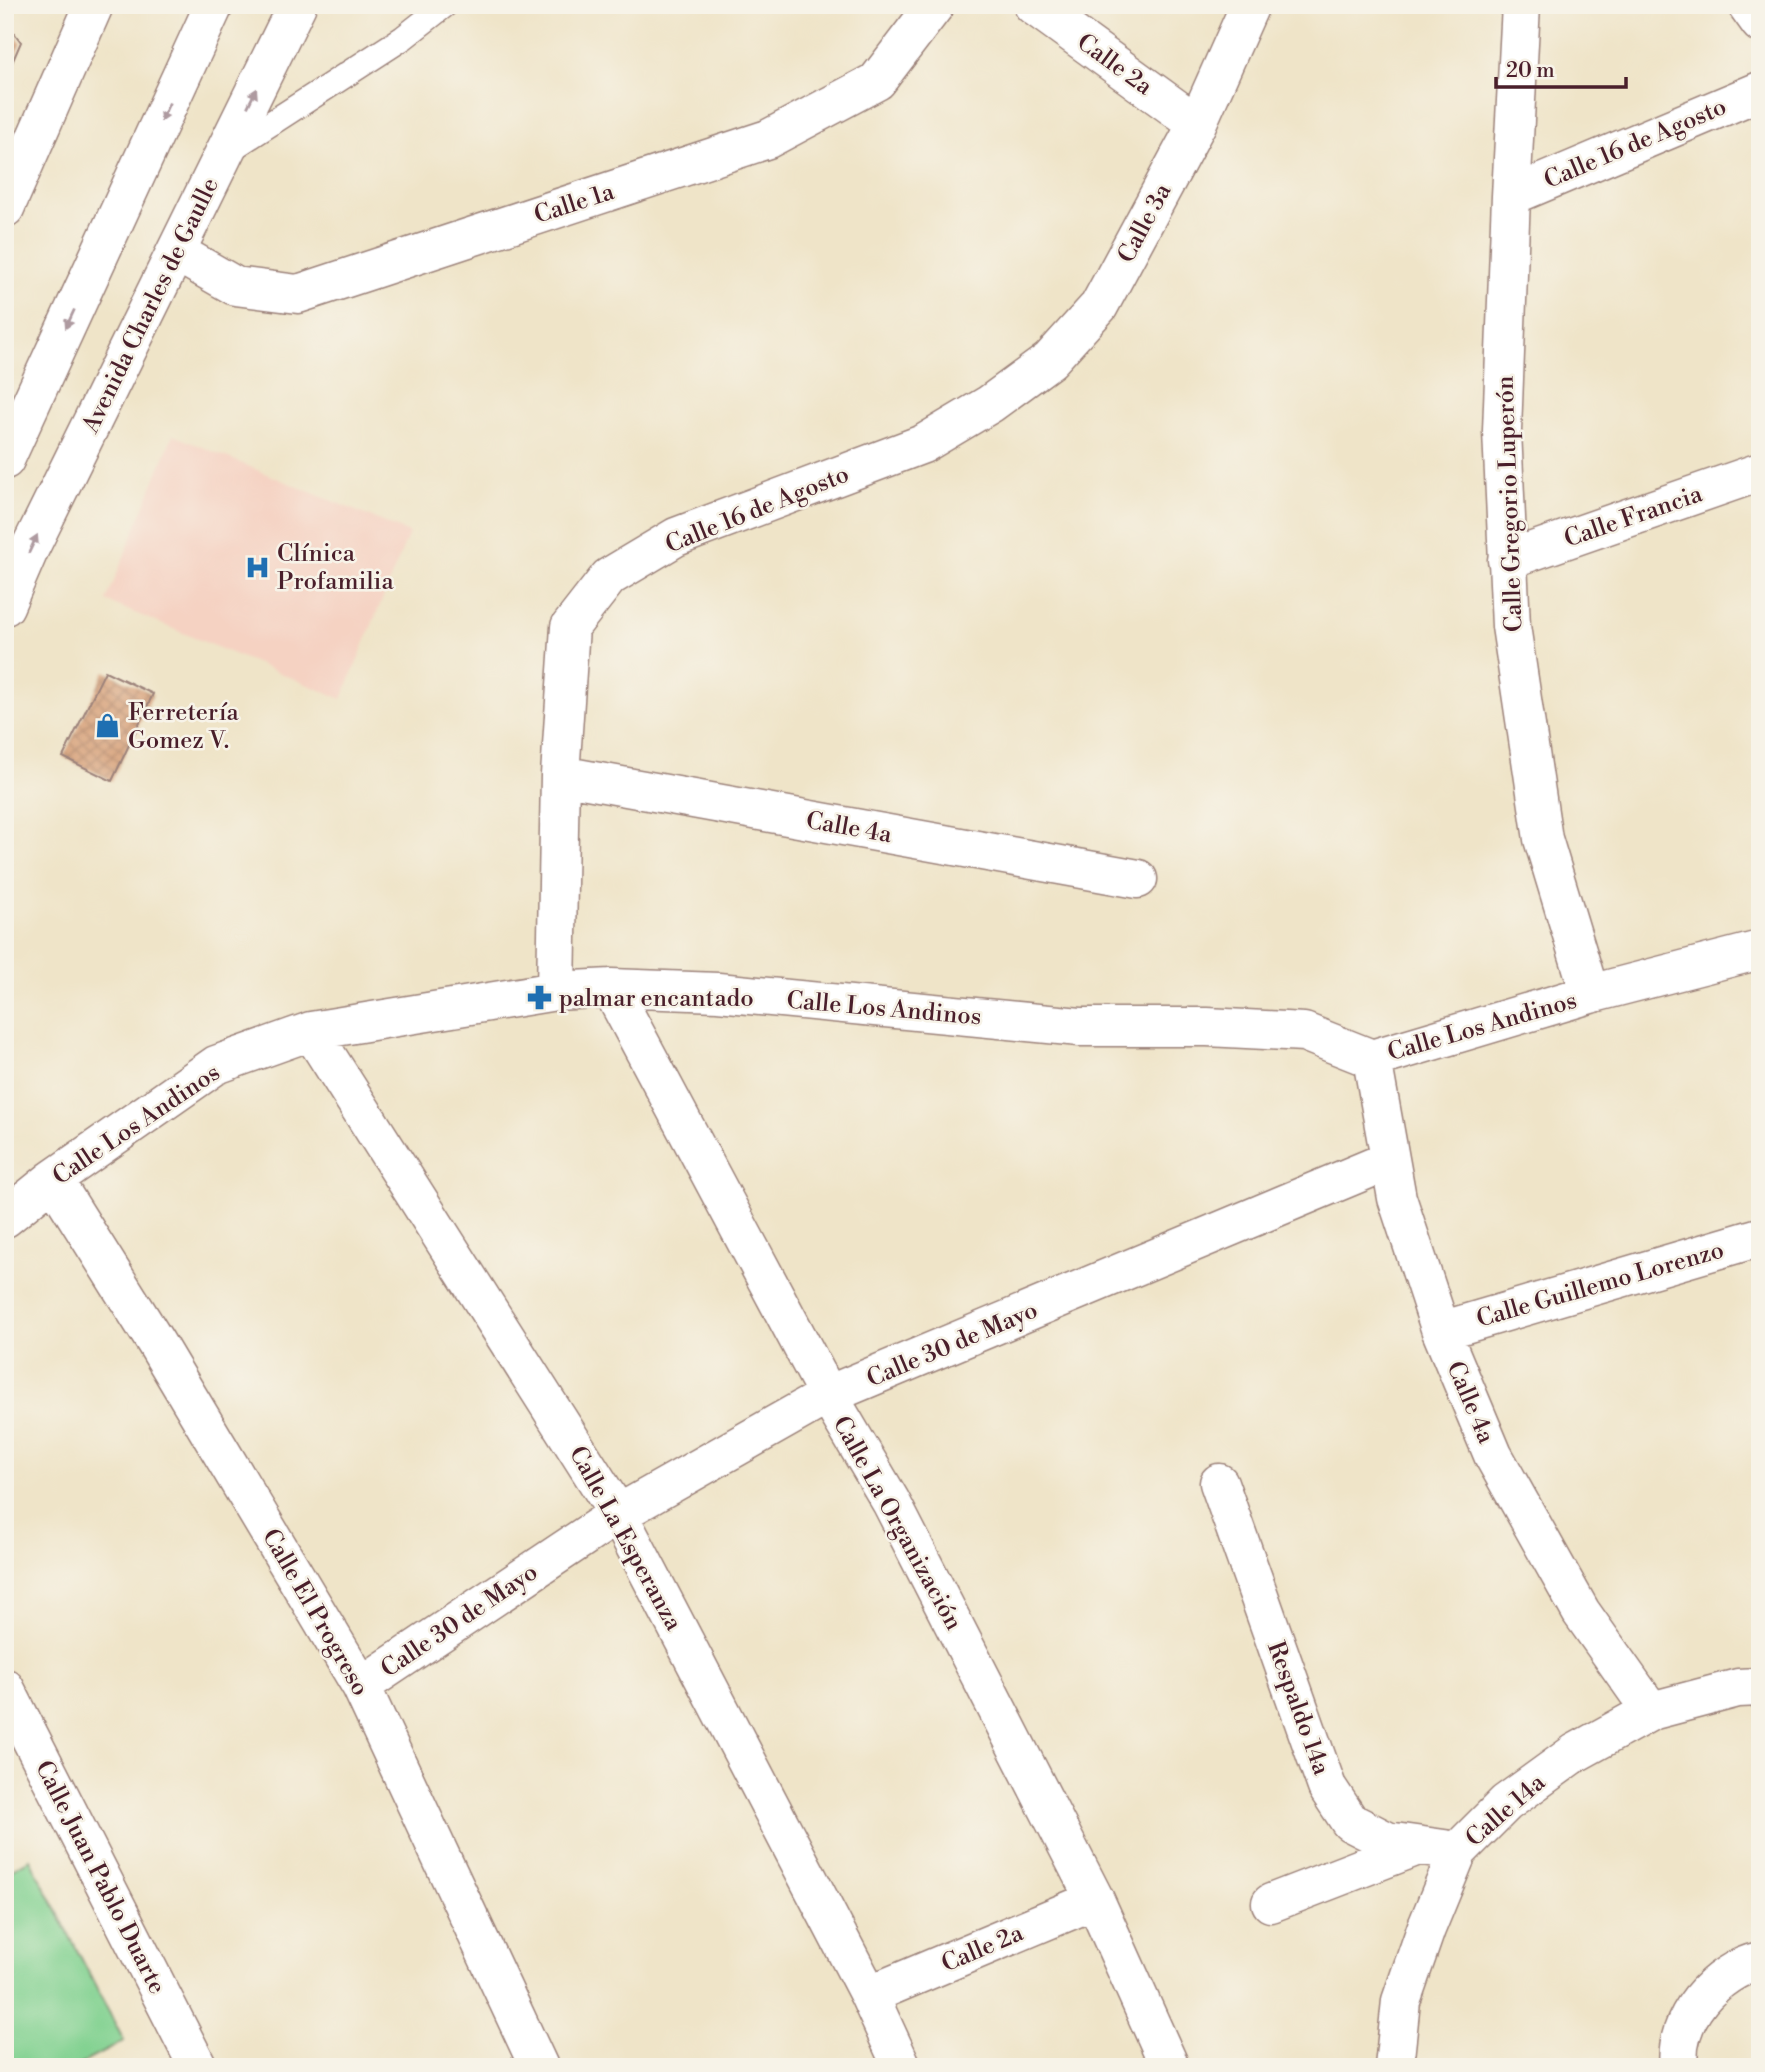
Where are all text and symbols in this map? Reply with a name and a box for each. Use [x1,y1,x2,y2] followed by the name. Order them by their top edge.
[1071,27,1159,103] street label: Calle 2a
[1496,46,1625,90] scale bar
[1506,58,1555,84] text: 20 m
[246,88,258,108] one-way arrow
[1540,92,1731,196] street label: Calle 16 de Agosto
[159,102,171,122] one-way arrow
[76,173,226,439] street label: Avenida Charles de Gaulle
[530,177,619,231] street label: Calle 1a
[1112,178,1179,268] street label: Calle 3a
[64,308,75,329] one-way arrow
[1491,375,1529,633] street label: Calle Gregorio Luperón
[661,459,853,560] street label: Calle 16 de Agosto
[1560,479,1707,555] street label: Calle Francia
[27,534,38,554] one-way arrow
[277,539,394,597] place label: Clínica Profamilia
[243,553,271,581] hospital icon: Clínica Profamilia
[128,698,240,756] place label: Ferretería Gomez V.
[94,712,122,740] shop icon: Ferretería Gomez V.
[804,806,895,850] street label: Calle 4a
[525,984,553,1012] pharmacy icon: palmar encantado
[559,984,754,1014] place label: palmar encantado
[785,986,983,1032] street label: Calle Los Andinos
[1384,986,1580,1068] street label: Calle Los Andinos
[47,1058,226,1192] street label: Calle Los Andinos
[1473,1235,1727,1335] street label: Calle Guillemo Lorenzo
[863,1295,1042,1394] street label: Calle 30 de Mayo
[1439,1357,1501,1449] street label: Calle 4a
[826,1411,968,1636] street label: Calle La Organización
[562,1441,689,1637] street label: Calle La Esperanza
[255,1524,375,1701] street label: Calle El Progreso
[376,1557,544,1684] street label: Calle 30 de Mayo
[1260,1637,1336,1780] street label: Respaldo 14a
[28,1756,172,1999] street label: Calle Juan Pablo Duarte
[1460,1767,1552,1853] street label: Calle 14a
[937,1918,1028,1979] street label: Calle 2a

